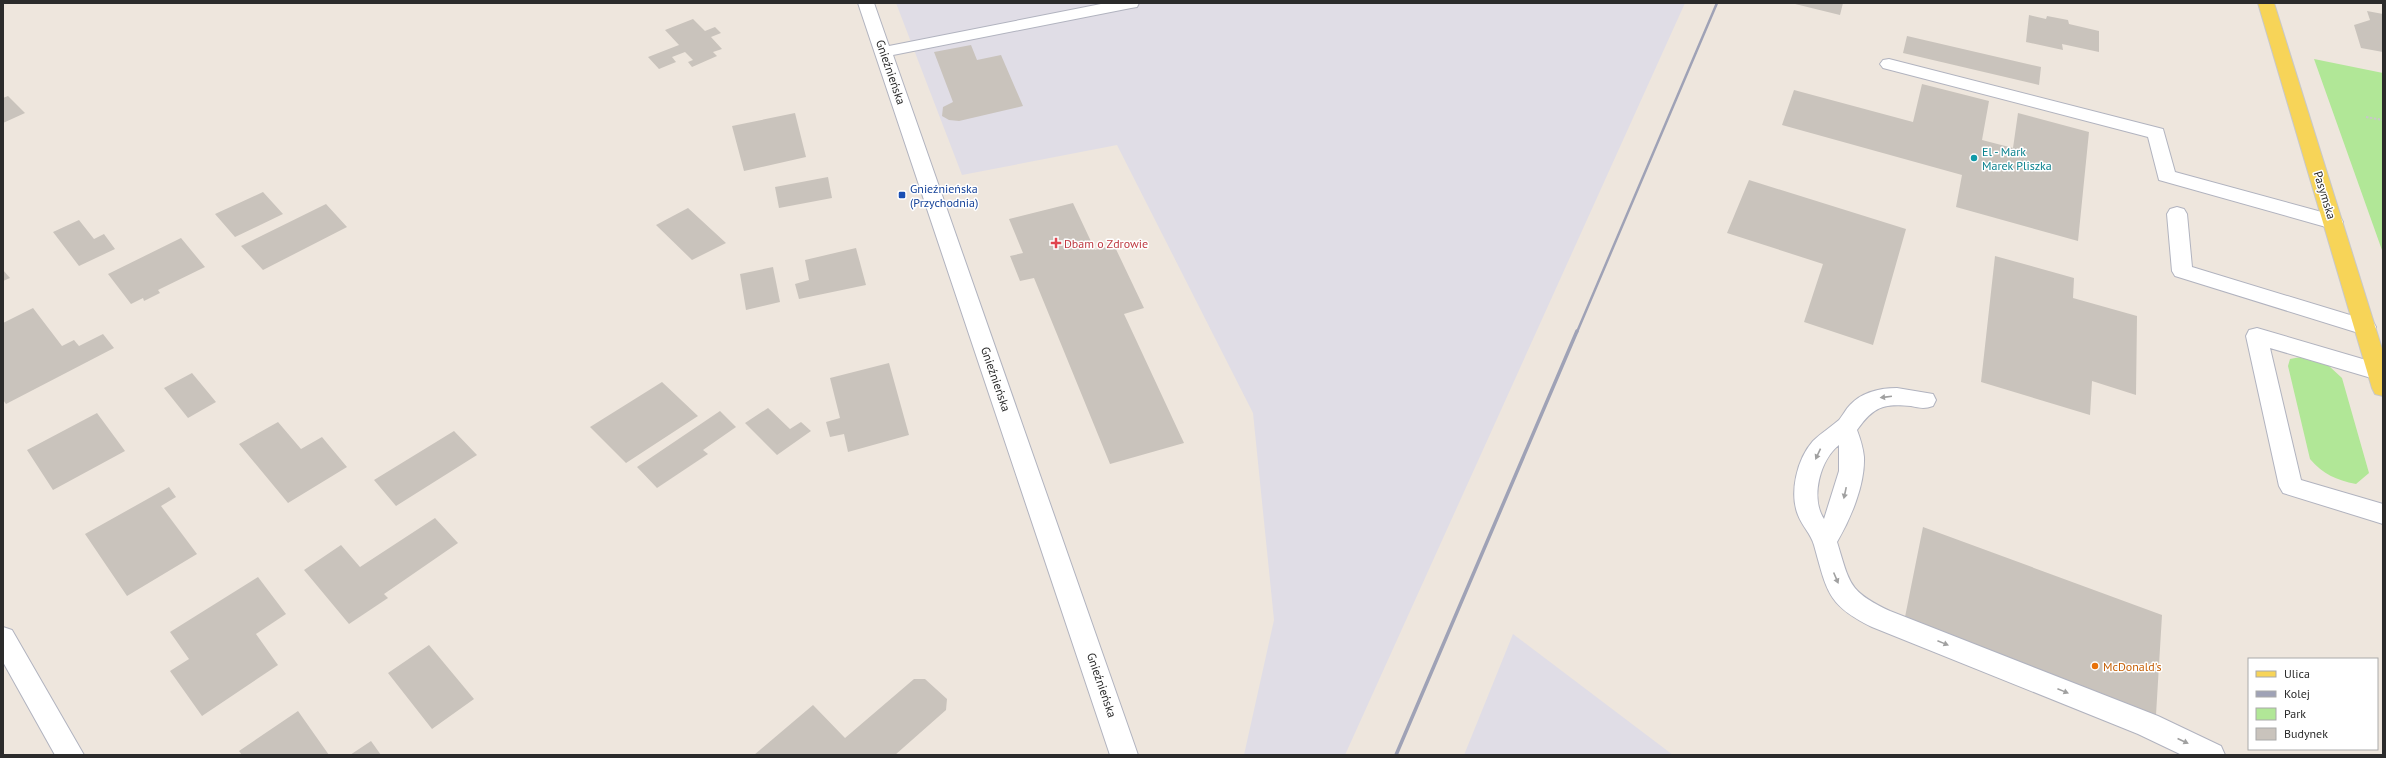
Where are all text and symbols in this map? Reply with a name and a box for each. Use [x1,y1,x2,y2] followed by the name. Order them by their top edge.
[873,38,909,106] street label: Gnieźnieńska
[1982,144,2052,173] place label: El - Mark Marek Pliszka
[1969,153,1979,163] marker: El - Mark Marek Pliszka
[2311,169,2339,221] street label: Pasymska
[910,181,978,210] place label: Gnieźnieńska (Przychodnia)
[897,190,907,200] marker: Gnieźnieńska (Przychodnia)
[1064,236,1148,251] place label: Dbam o Zdrowie
[1051,238,1061,248] marker: Dbam o Zdrowie
[978,345,1014,413] street label: Gnieźnieńska
[1880,394,1892,400] one-way arrow
[1815,449,1821,460] one-way arrow
[1841,487,1847,499] one-way arrow
[1833,572,1839,584] one-way arrow
[1937,641,1949,647] one-way arrow
[1084,651,1120,719] street label: Gnieźnieńska
[2248,658,2378,750] legend
[2103,659,2162,674] place label: McDonald's
[2090,661,2100,671] marker: McDonald's
[2284,666,2310,681] text: Ulica
[2284,686,2310,701] text: Kolej
[2058,689,2070,695] one-way arrow
[2284,706,2306,721] text: Park
[2284,726,2328,741] text: Budynek
[2178,738,2189,744] one-way arrow

